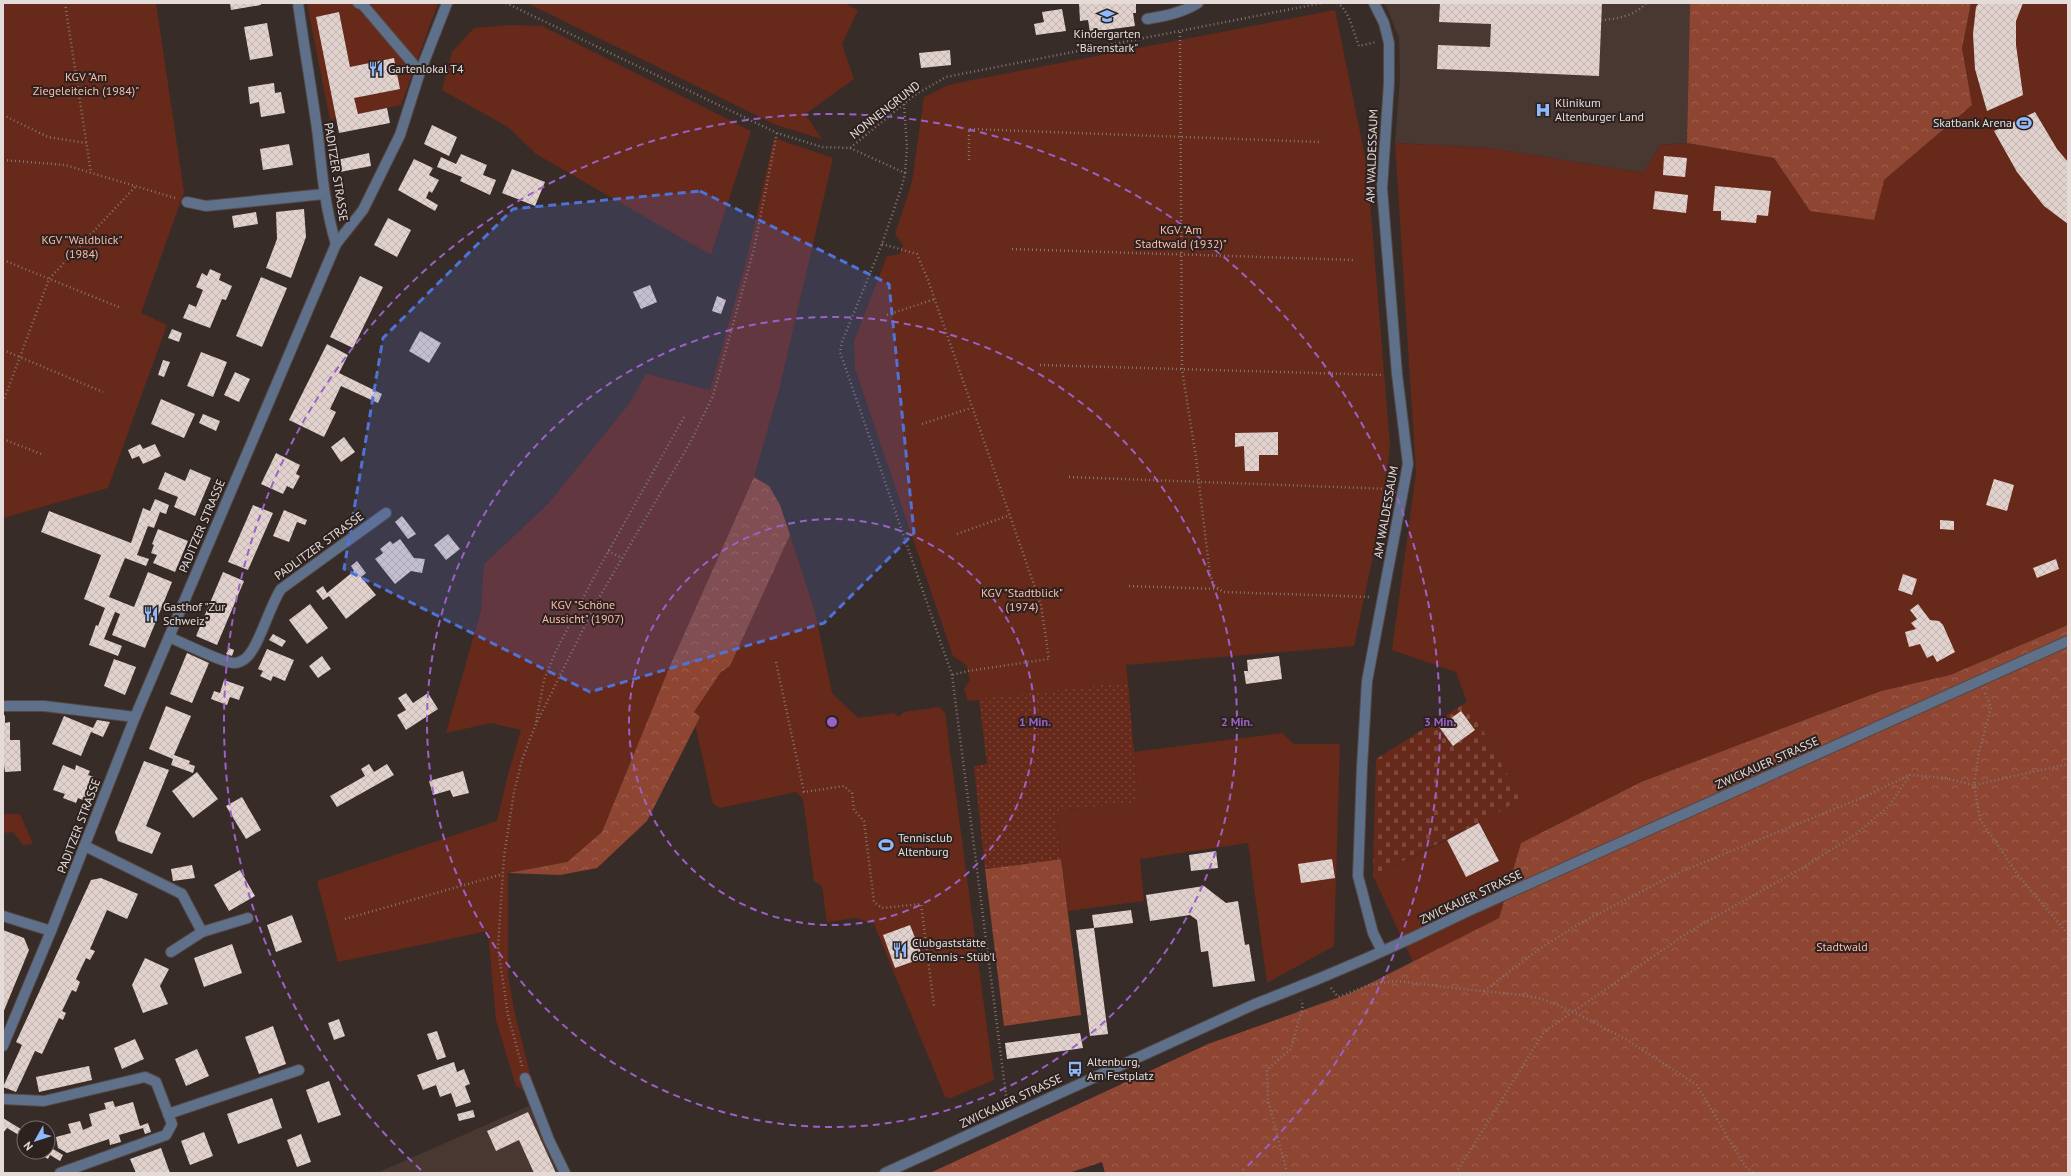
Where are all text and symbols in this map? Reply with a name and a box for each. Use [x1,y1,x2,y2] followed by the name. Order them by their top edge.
[1098,7,1116,25] school or university icon: Kindergarten "Bärenstark"
[1073,26,1141,55] place label: Kindergarten "Bärenstark"
[367,60,385,78] restaurant icon: Gartenlokal T4
[388,61,464,76] place label: Gartenlokal T4
[33,69,139,98] park label: KGV "Am Ziegeleiteich (1984)"
[847,77,923,142] street label: NONNENGRUND
[1555,95,1644,124] place label: Klinikum Altenburger Land
[1534,101,1552,119] hospital icon: Klinikum Altenburger Land
[1362,109,1381,203] street label: AM WALDESSAUM
[2015,114,2033,132] sports icon: Skatbank Arena
[1933,115,2012,130] place label: Skatbank Arena
[321,121,352,223] street label: PADITZER STRASSE
[1135,222,1227,251] park label: KGV "Am Stadtwald (1932)"
[41,232,123,261] park label: KGV "Waldblick" (1984)
[1370,464,1401,559] street label: AM WALDESSAUM
[175,477,228,575] street label: PADITZER STRASSE
[271,508,366,583] street label: PADLITZER STRASSE
[981,585,1063,614] park label: KGV "Stadtblick" (1974)
[542,597,624,626] park label: KGV "Schöne Aussicht" (1907)
[163,599,225,628] place label: Gasthof "Zur Schweiz"
[142,605,160,623] restaurant icon: Gasthof "Zur Schweiz"
[1019,714,1051,729] text: 1 Min.
[1221,714,1253,729] text: 2 Min.
[1424,714,1456,729] text: 3 Min.
[825,715,839,729] centre of rings
[1713,733,1821,792] street label: ZWICKAUER STRASSE
[54,776,103,875] street label: PADITZER STRASSE
[898,830,952,859] place label: Tennisclub Altenburg
[877,836,895,854] sports icon: Tennisclub Altenburg
[1417,866,1524,927] street label: ZWICKAUER STRASSE
[912,935,996,964] place label: Clubgaststätte 60Tennis - Stüb'l
[1816,939,1868,954] park label: Stadtwald
[891,941,909,959] restaurant icon: Clubgaststätte 60Tennis - Stüb'l
[1087,1054,1154,1083] place label: Altenburg, Am Festplatz
[1066,1060,1084,1078] bus stop icon: Altenburg, Am Festplatz
[957,1070,1064,1131] street label: ZWICKAUER STRASSE
[16,1120,56,1160] north arrow
[21,1139,36,1154] text: N

